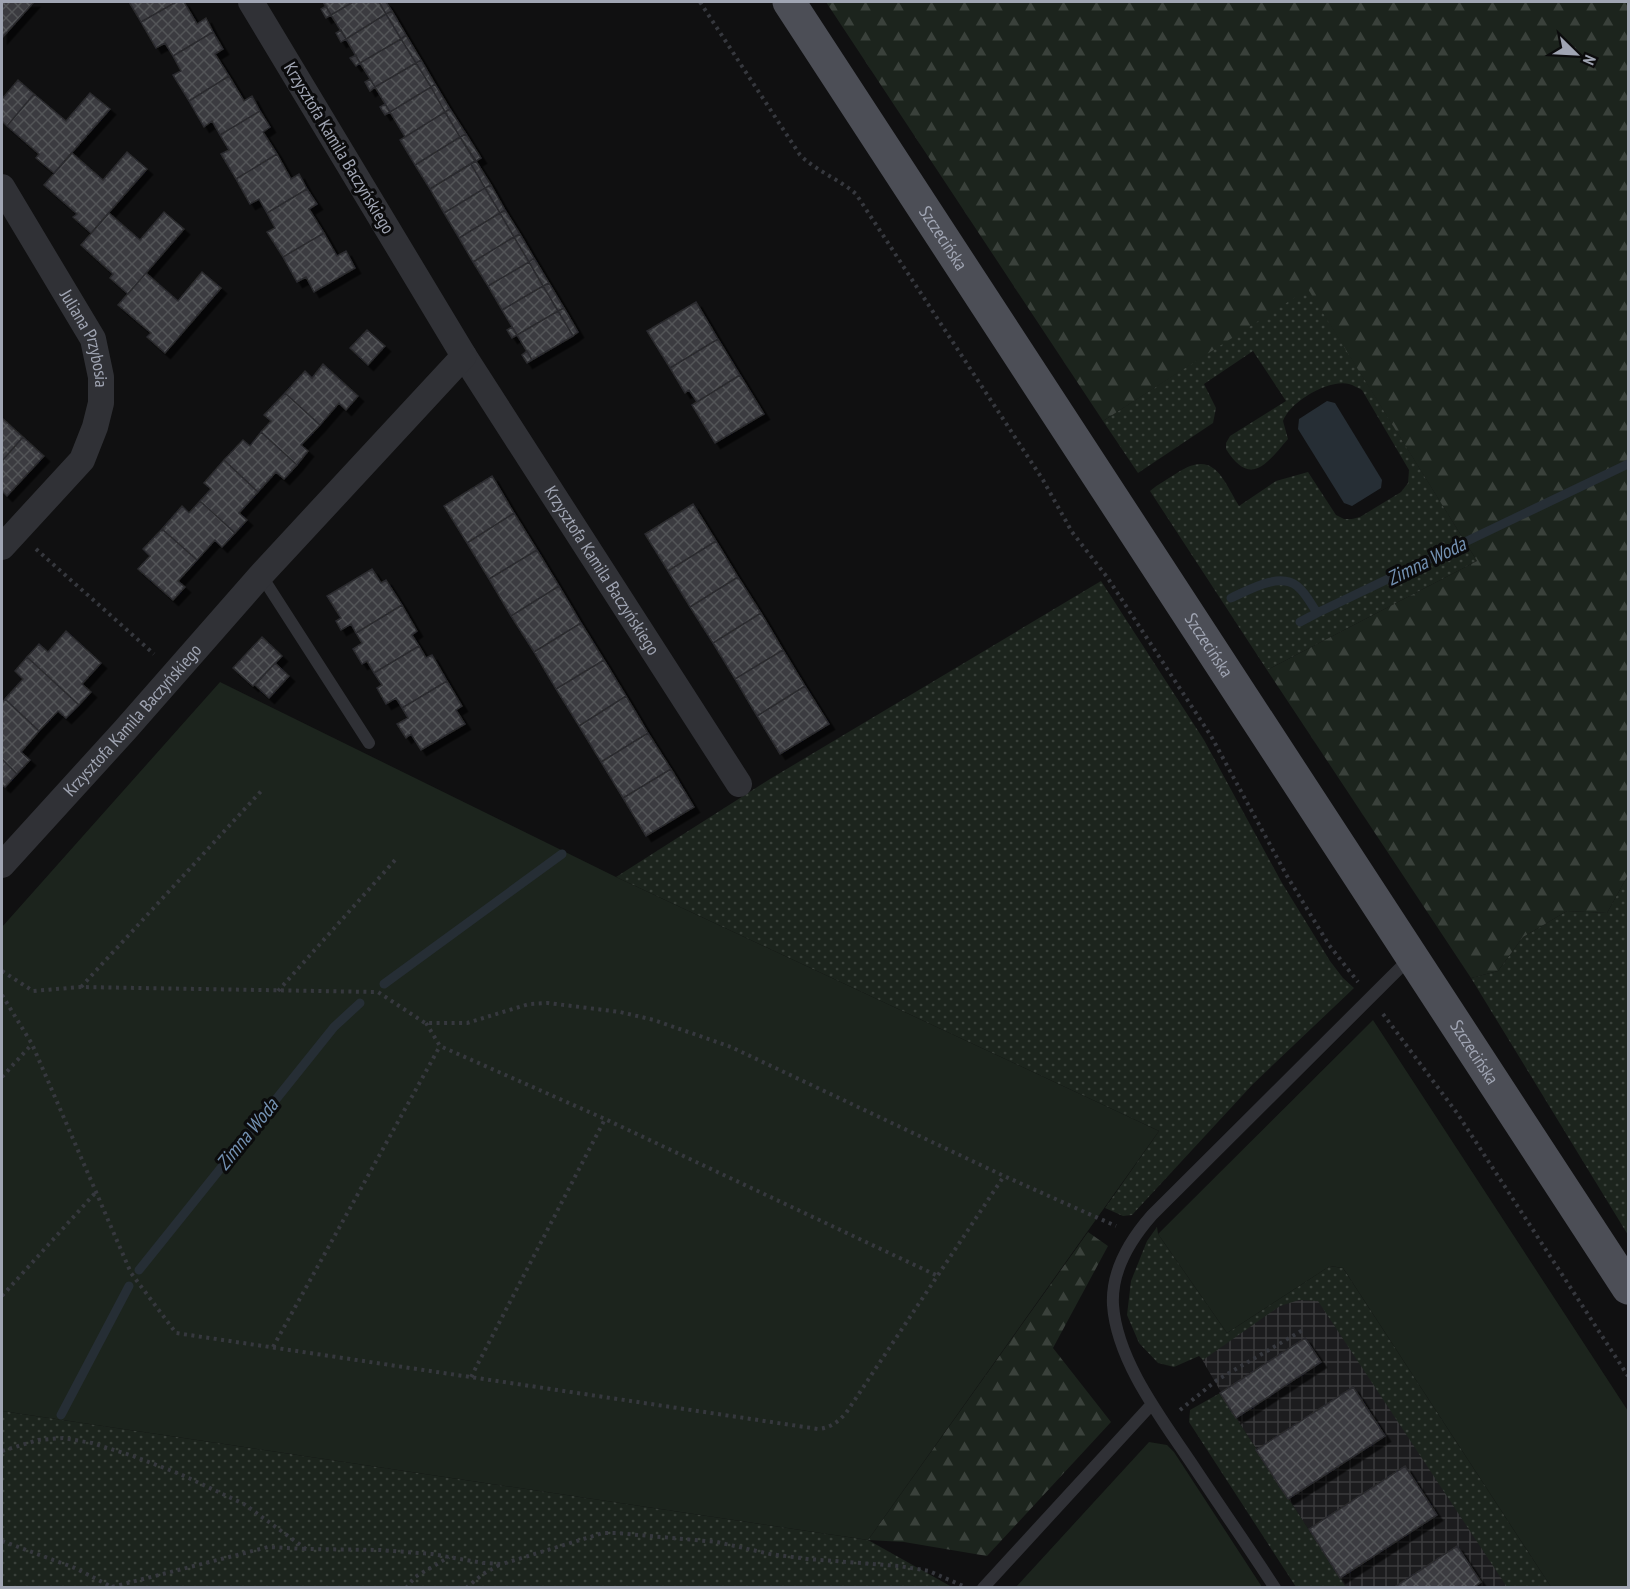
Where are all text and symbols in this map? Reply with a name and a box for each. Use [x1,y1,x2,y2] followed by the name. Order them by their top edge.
[1546,24,1606,84] north arrow
[1579,52,1601,68] text: N
[279,58,400,238] street label: Krzysztofa Kamila Baczyńskiego
[914,201,973,274] street label: Szczecińska
[54,284,113,387] street label: Juliana Przybosia
[539,481,665,659] street label: Krzysztofa Kamila Baczyńskiego
[1382,530,1471,591] water label: Zimna Woda
[1180,608,1238,681] street label: Szczecińska
[58,639,206,801] street label: Krzysztofa Kamila Baczyńskiego
[1445,1015,1504,1089] street label: Szczecińska
[210,1092,284,1175] water label: Zimna Woda

